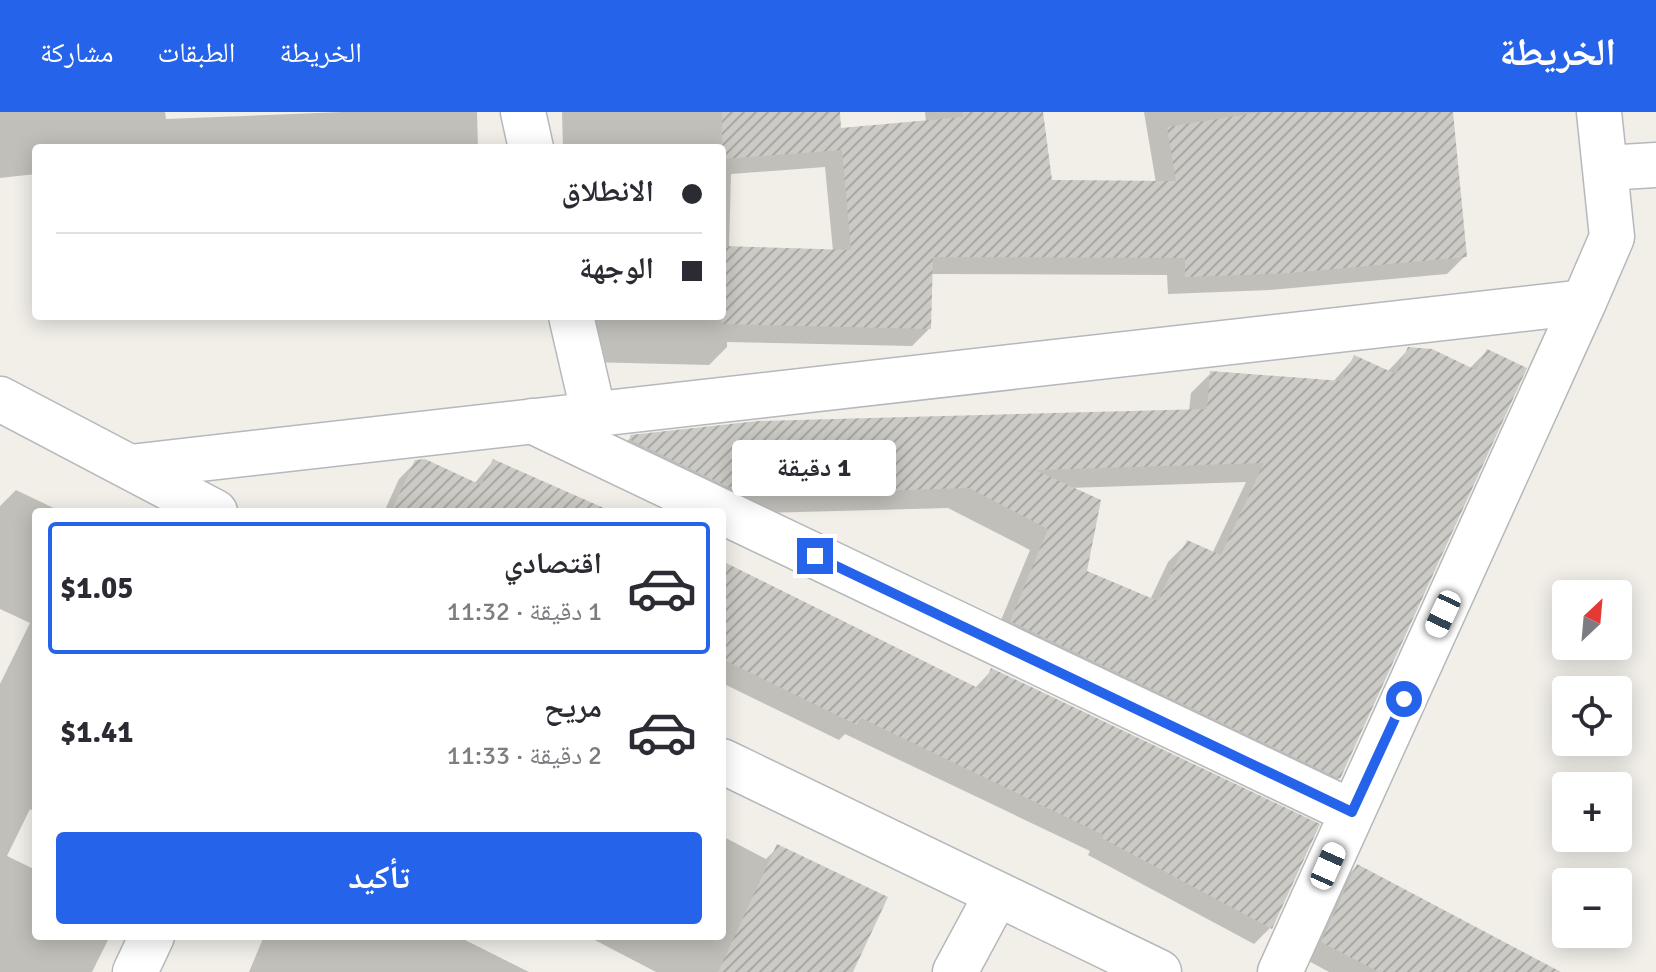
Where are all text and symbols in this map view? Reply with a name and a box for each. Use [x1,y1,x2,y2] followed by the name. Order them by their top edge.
[1499,29,1616,76] text: الخريطة
[40,36,114,70] text: مشاركة
[158,36,235,70] text: الطبقات
[279,36,362,70] text: الخريطة
[561,173,654,210] text: الانطلاق
[579,250,654,287] text: الوجهة
[733,440,897,496] callout: 1 دقيقة
[777,452,851,484] text: 1 دقيقة
[797,538,833,574] route end
[504,545,602,582] text: اقتصادي
[626,552,698,624] icon: car
[60,570,133,607] text: $1.05
[1552,580,1632,660] north arrow
[1552,580,1632,948] map controls
[1422,587,1464,641] car
[447,596,602,628] text: 1 دقيقة · 11:32
[1552,676,1632,756] button: locate
[1386,681,1422,717] route start
[544,689,602,726] text: مريح
[626,696,698,768] icon: car
[60,714,133,751] text: $1.41
[447,740,602,772] text: 2 دقيقة · 11:33
[1552,772,1632,852] button: +
[56,832,702,924] button: تأكيد
[1307,839,1349,893] car
[1552,868,1632,948] button: −

